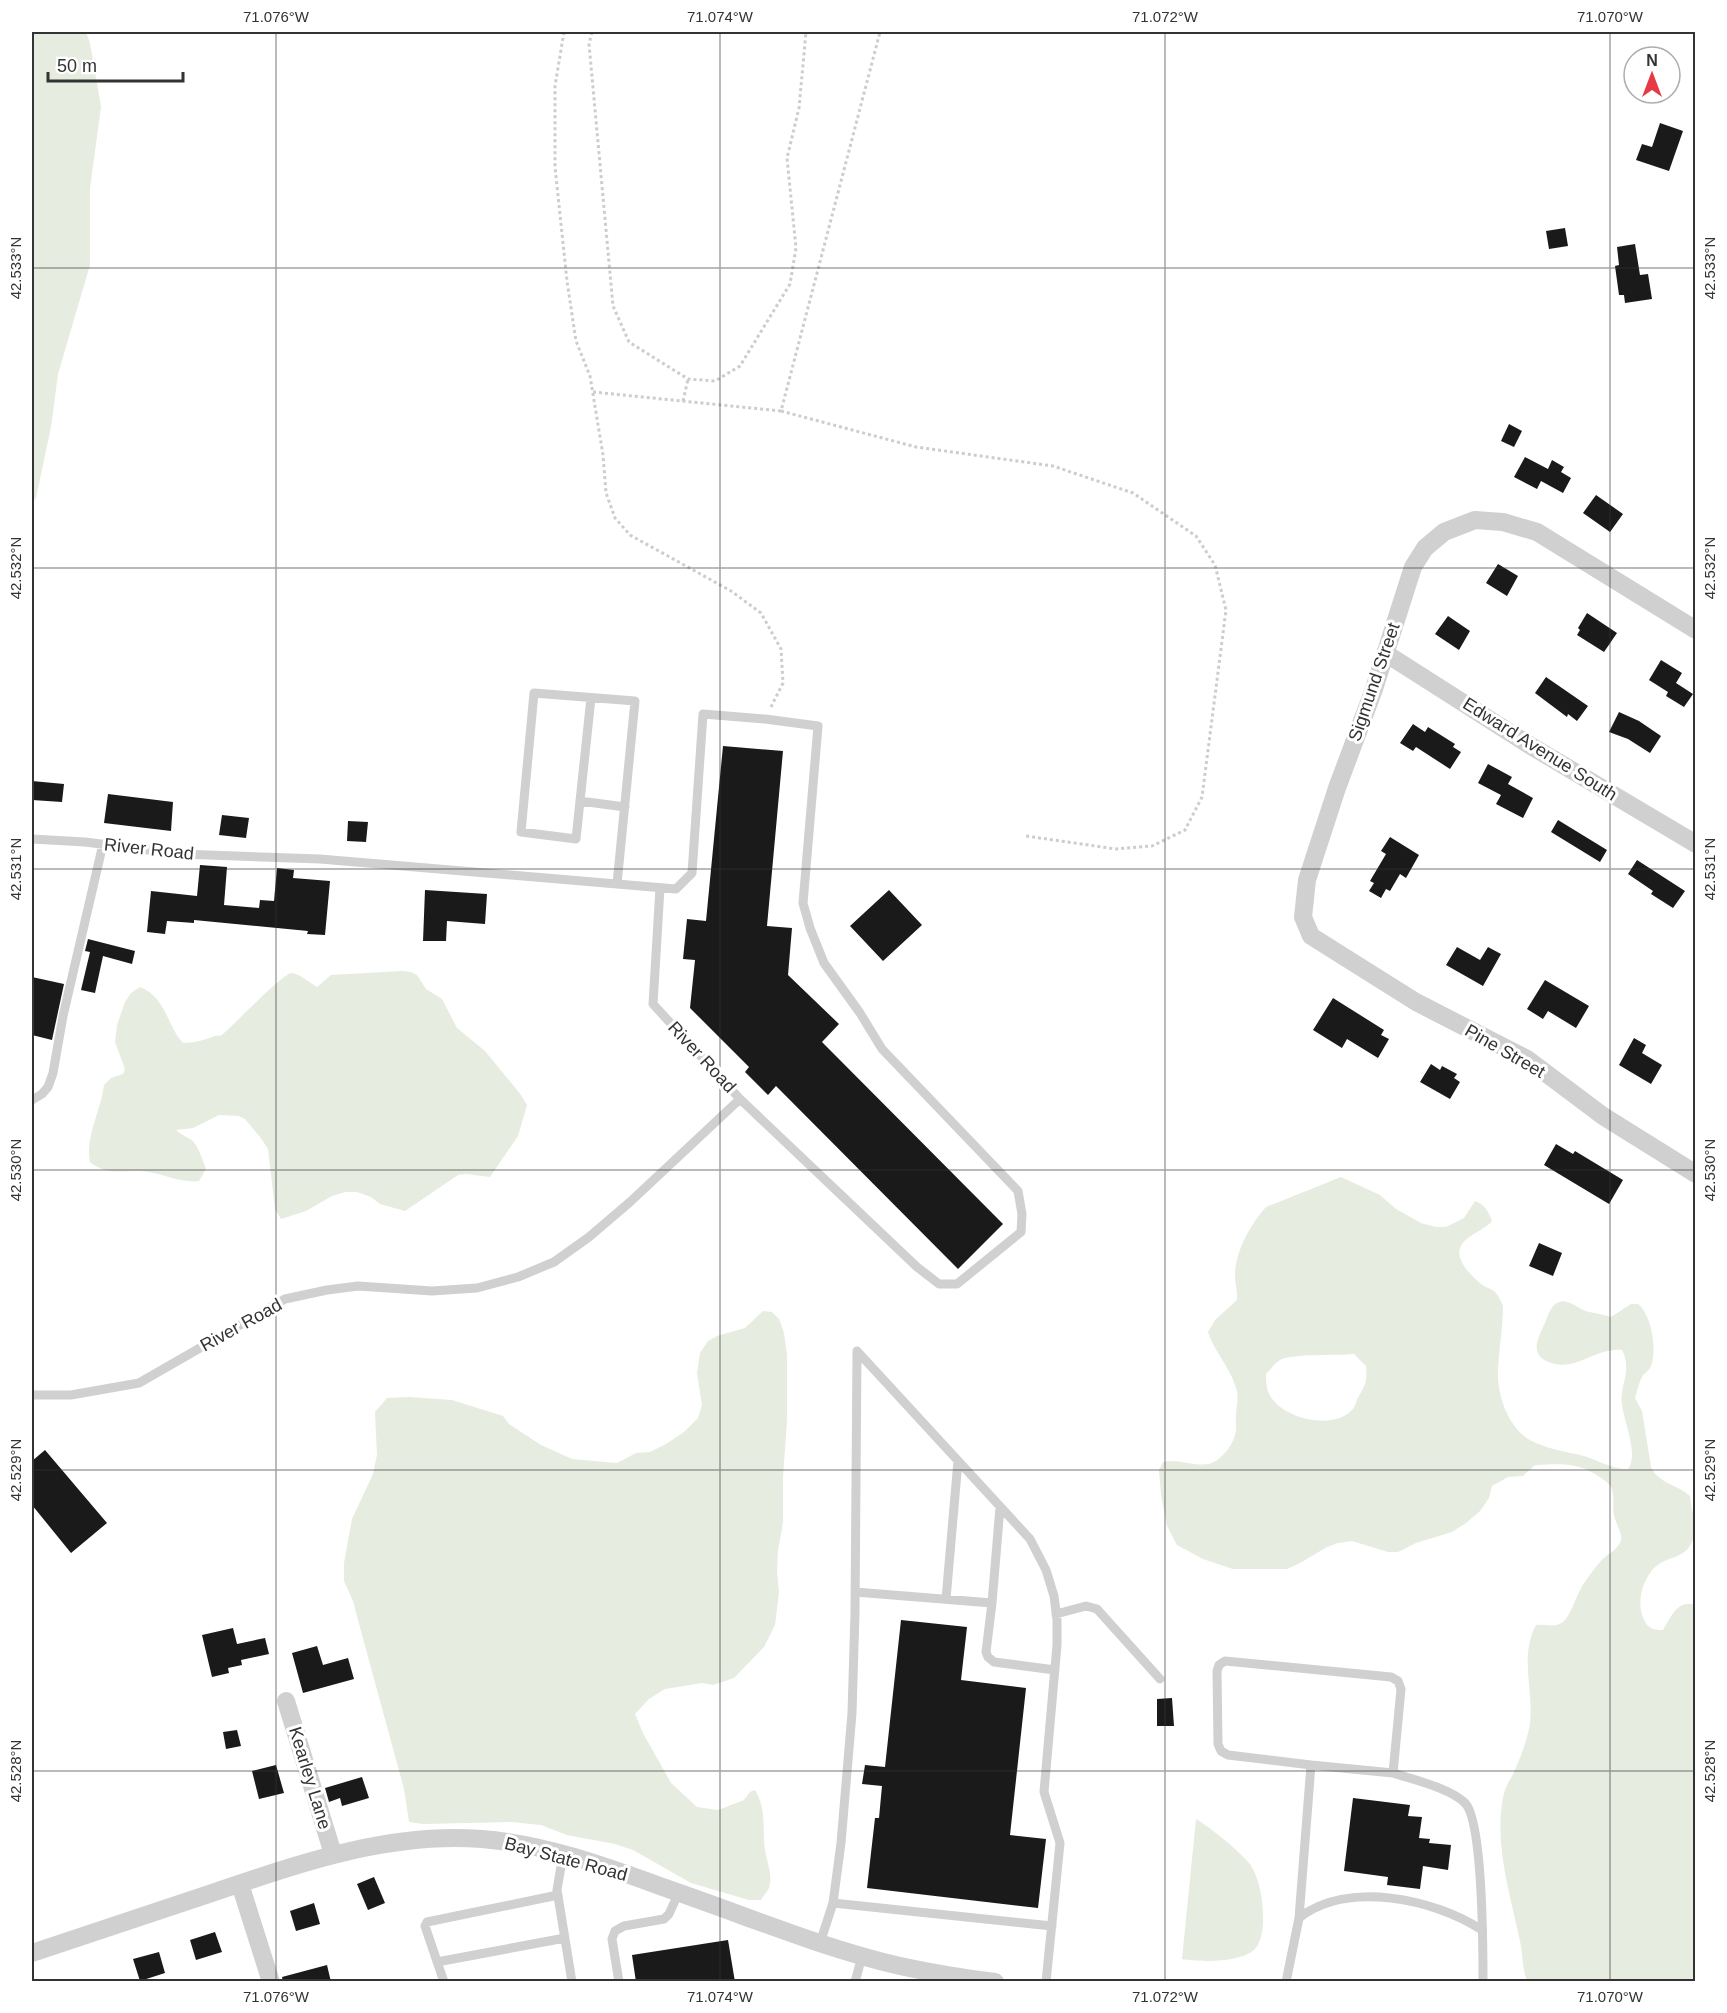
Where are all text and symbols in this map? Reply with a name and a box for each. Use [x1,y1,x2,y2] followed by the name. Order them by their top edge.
[243,8,310,25] text: 71.076°W
[687,8,754,25] text: 71.074°W
[1132,8,1199,25] text: 71.072°W
[1577,8,1644,25] text: 71.070°W
[48,45,183,83] scale bar
[1622,45,1682,105] north arrow
[1646,52,1658,69] text: N
[57,56,97,76] text: 50 m
[7,237,24,299] text: 42.533°N
[1701,237,1718,299] text: 42.533°N
[7,537,24,599] text: 42.532°N
[1701,537,1718,599] text: 42.532°N
[1344,620,1404,744] street label: Sigmund Street
[1459,693,1621,805] street label: Edward Avenue South
[103,834,195,864] street label: River Road
[7,838,24,900] text: 42.531°N
[1701,838,1718,900] text: 42.531°N
[664,1017,740,1097] street label: River Road
[1461,1020,1549,1082] street label: Pine Street
[7,1139,24,1201] text: 42.530°N
[1701,1139,1718,1201] text: 42.530°N
[197,1294,285,1356] street label: River Road
[7,1439,24,1501] text: 42.529°N
[1701,1439,1718,1501] text: 42.529°N
[285,1724,335,1832] street label: Kearley Lane
[7,1740,24,1802] text: 42.528°N
[1701,1740,1718,1802] text: 42.528°N
[503,1833,629,1885] street label: Bay State Road
[243,1988,310,2005] text: 71.076°W
[687,1988,754,2005] text: 71.074°W
[1132,1988,1199,2005] text: 71.072°W
[1577,1988,1644,2005] text: 71.070°W

